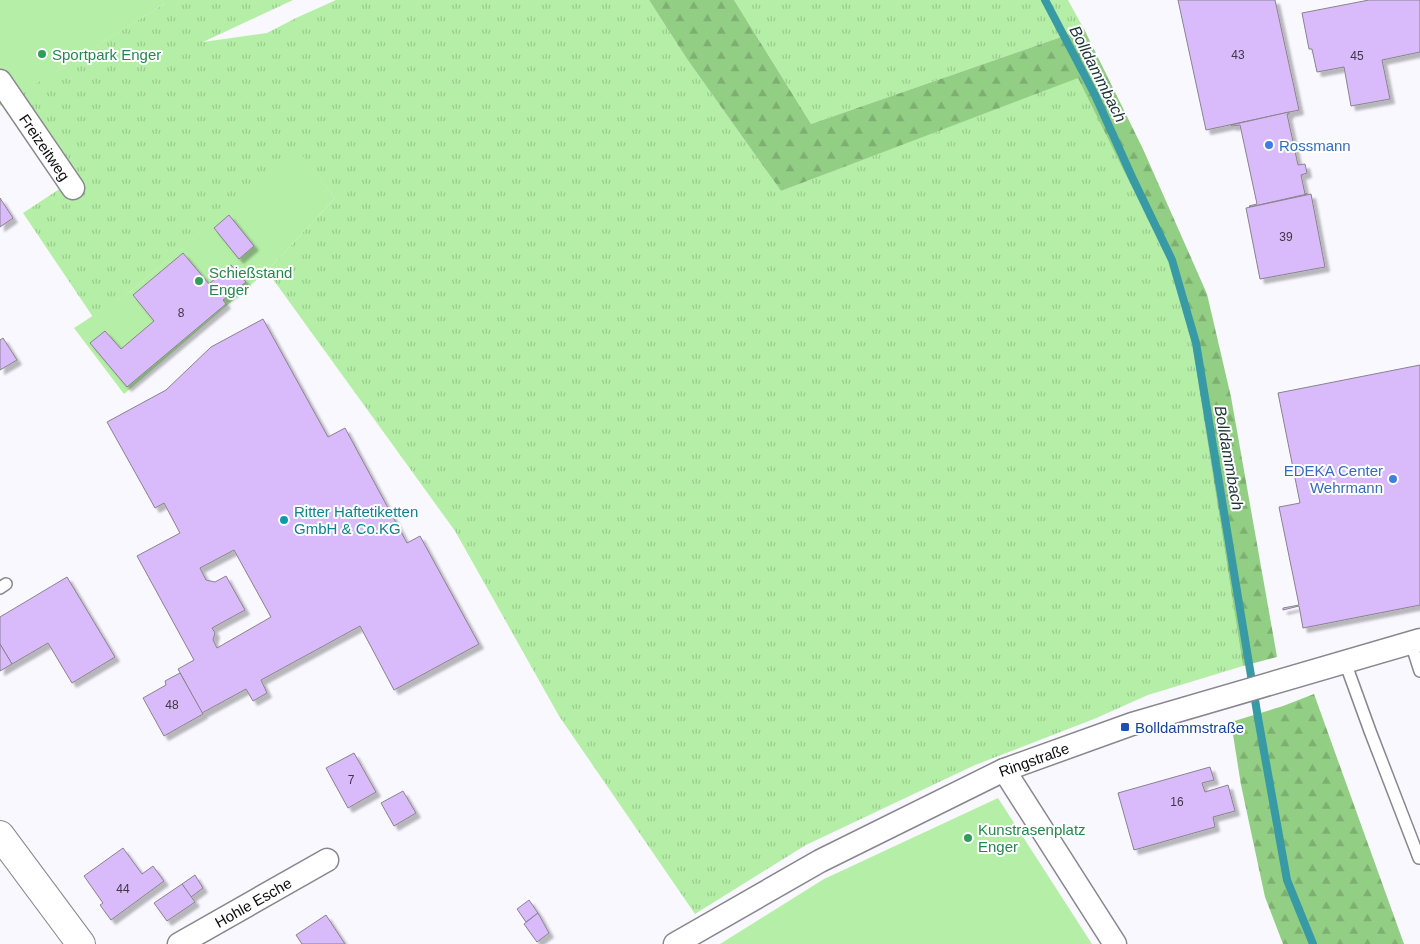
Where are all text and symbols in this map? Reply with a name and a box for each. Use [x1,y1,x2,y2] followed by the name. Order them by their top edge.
[1066,23,1130,125] water label: Bolldammbach
[52,46,161,63] place label: Sportpark Enger
[36,48,48,60] marker: Sportpark Enger
[1231,48,1245,62] house number: 43
[1350,49,1364,63] house number: 45
[16,111,74,184] street label: Freizeitweg
[1279,137,1351,154] place label: Rossmann
[1263,139,1275,151] marker: Rossmann
[1279,230,1293,244] house number: 39
[209,264,292,298] place label: Schießstand Enger
[193,275,205,287] marker: Schießstand Enger
[178,306,185,320] house number: 8
[1211,404,1247,512] water label: Bolldammbach
[1284,462,1383,496] place label: EDEKA Center Wehrmann
[1387,473,1399,485] marker: EDEKA Center Wehrmann
[294,503,418,537] place label: Ritter Haftetiketten GmbH & Co.KG
[278,514,290,526] marker: Ritter Haftetiketten GmbH & Co.KG
[165,698,179,712] house number: 48
[1135,719,1244,736] place label: Bolldammstraße
[1119,721,1131,733] marker: Bolldammstraße
[996,739,1071,780] street label: Ringstraße
[348,773,355,787] house number: 7
[1170,795,1184,809] house number: 16
[978,821,1086,855] place label: Kunstrasenplatz Enger
[962,832,974,844] marker: Kunstrasenplatz Enger
[212,874,294,930] street label: Hohle Esche
[116,882,130,896] house number: 44

